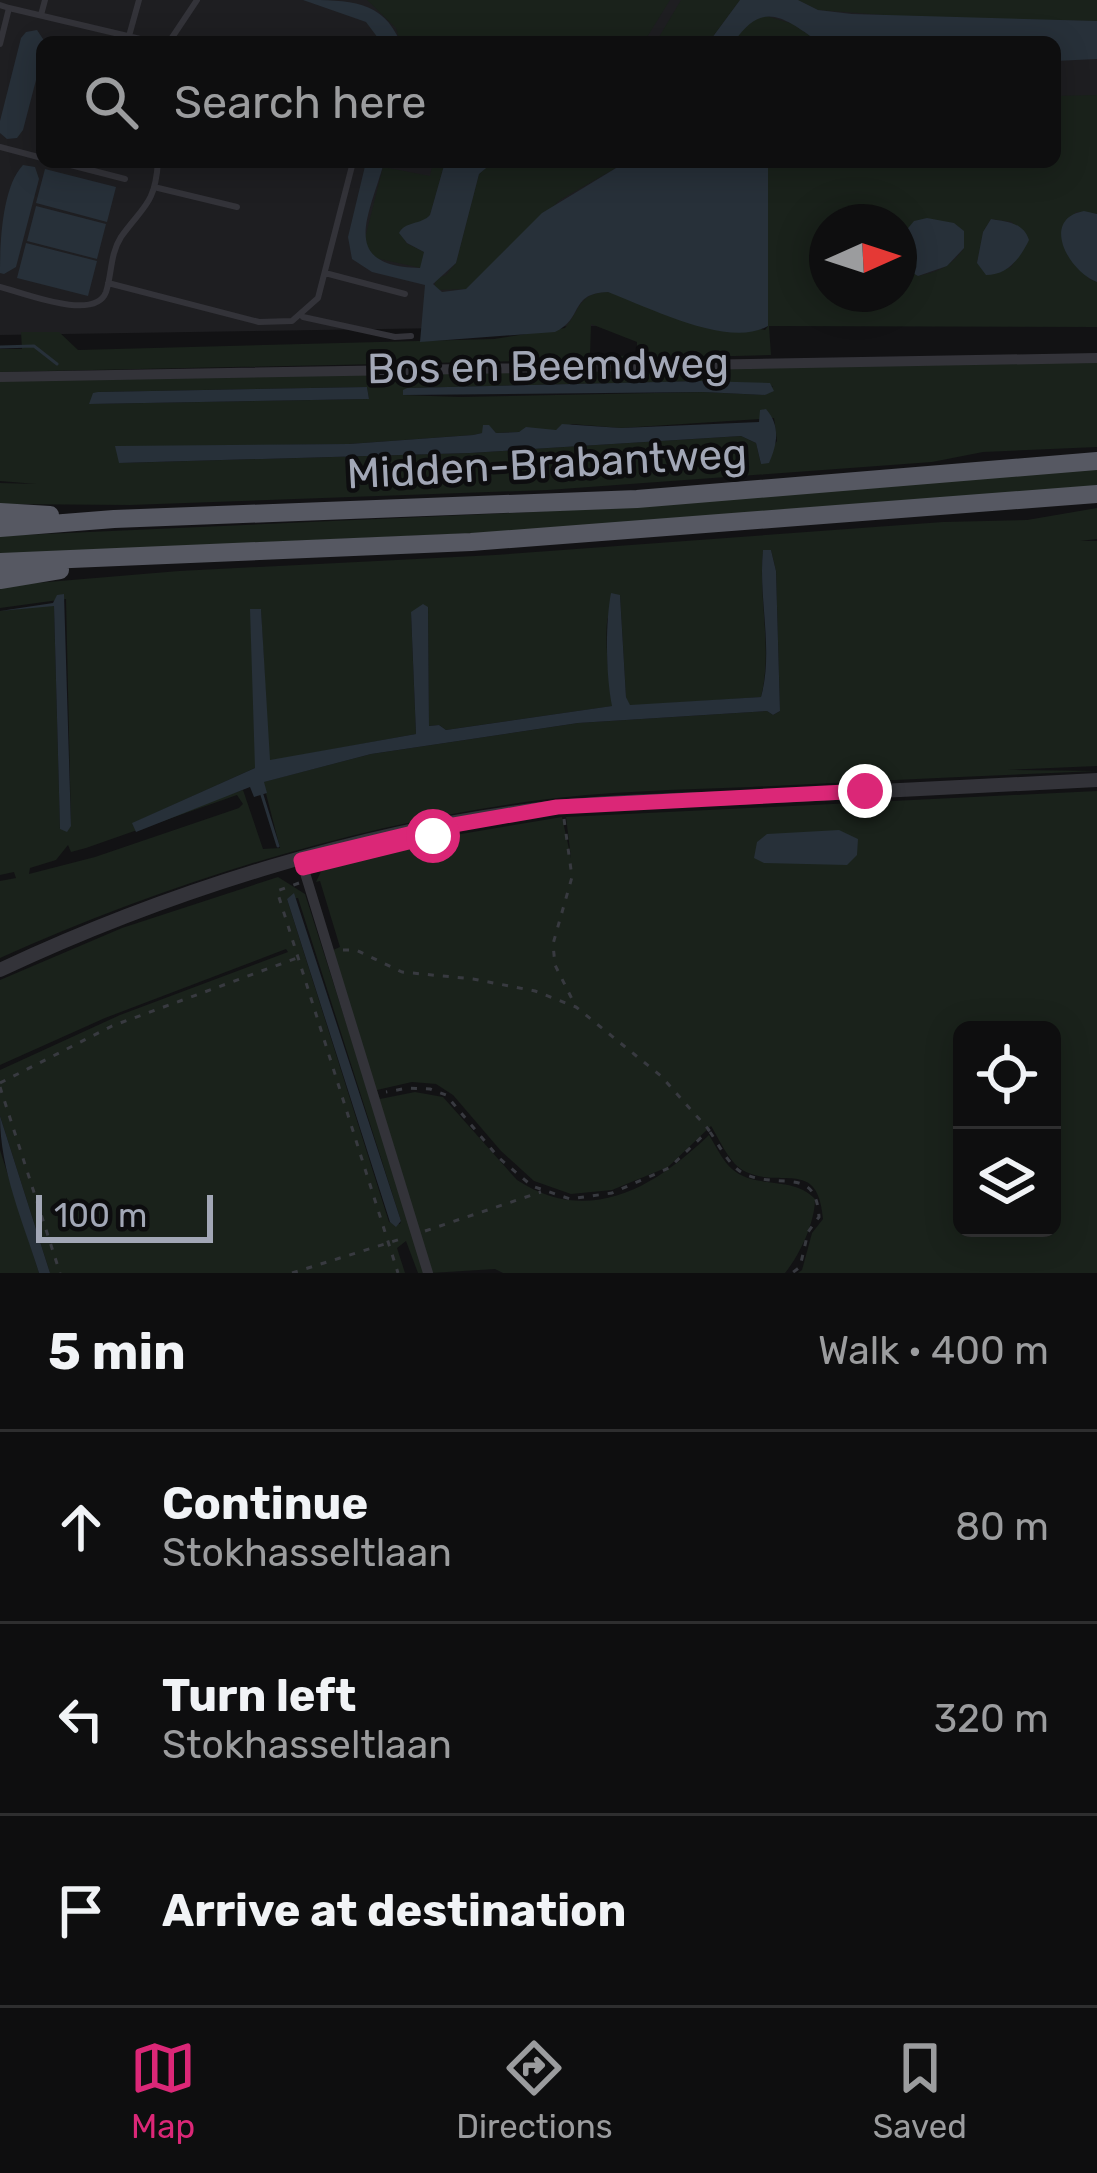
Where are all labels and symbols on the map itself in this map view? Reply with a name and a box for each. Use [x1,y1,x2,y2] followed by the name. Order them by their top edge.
[809,204,917,312] north arrow
[366,338,730,394] street label: Bos en Beemdweg
[346,429,748,499] street label: Midden-Brabantweg
[838,764,892,818] route end
[406,809,460,863] route start
[36,1189,213,1242] scale bar

